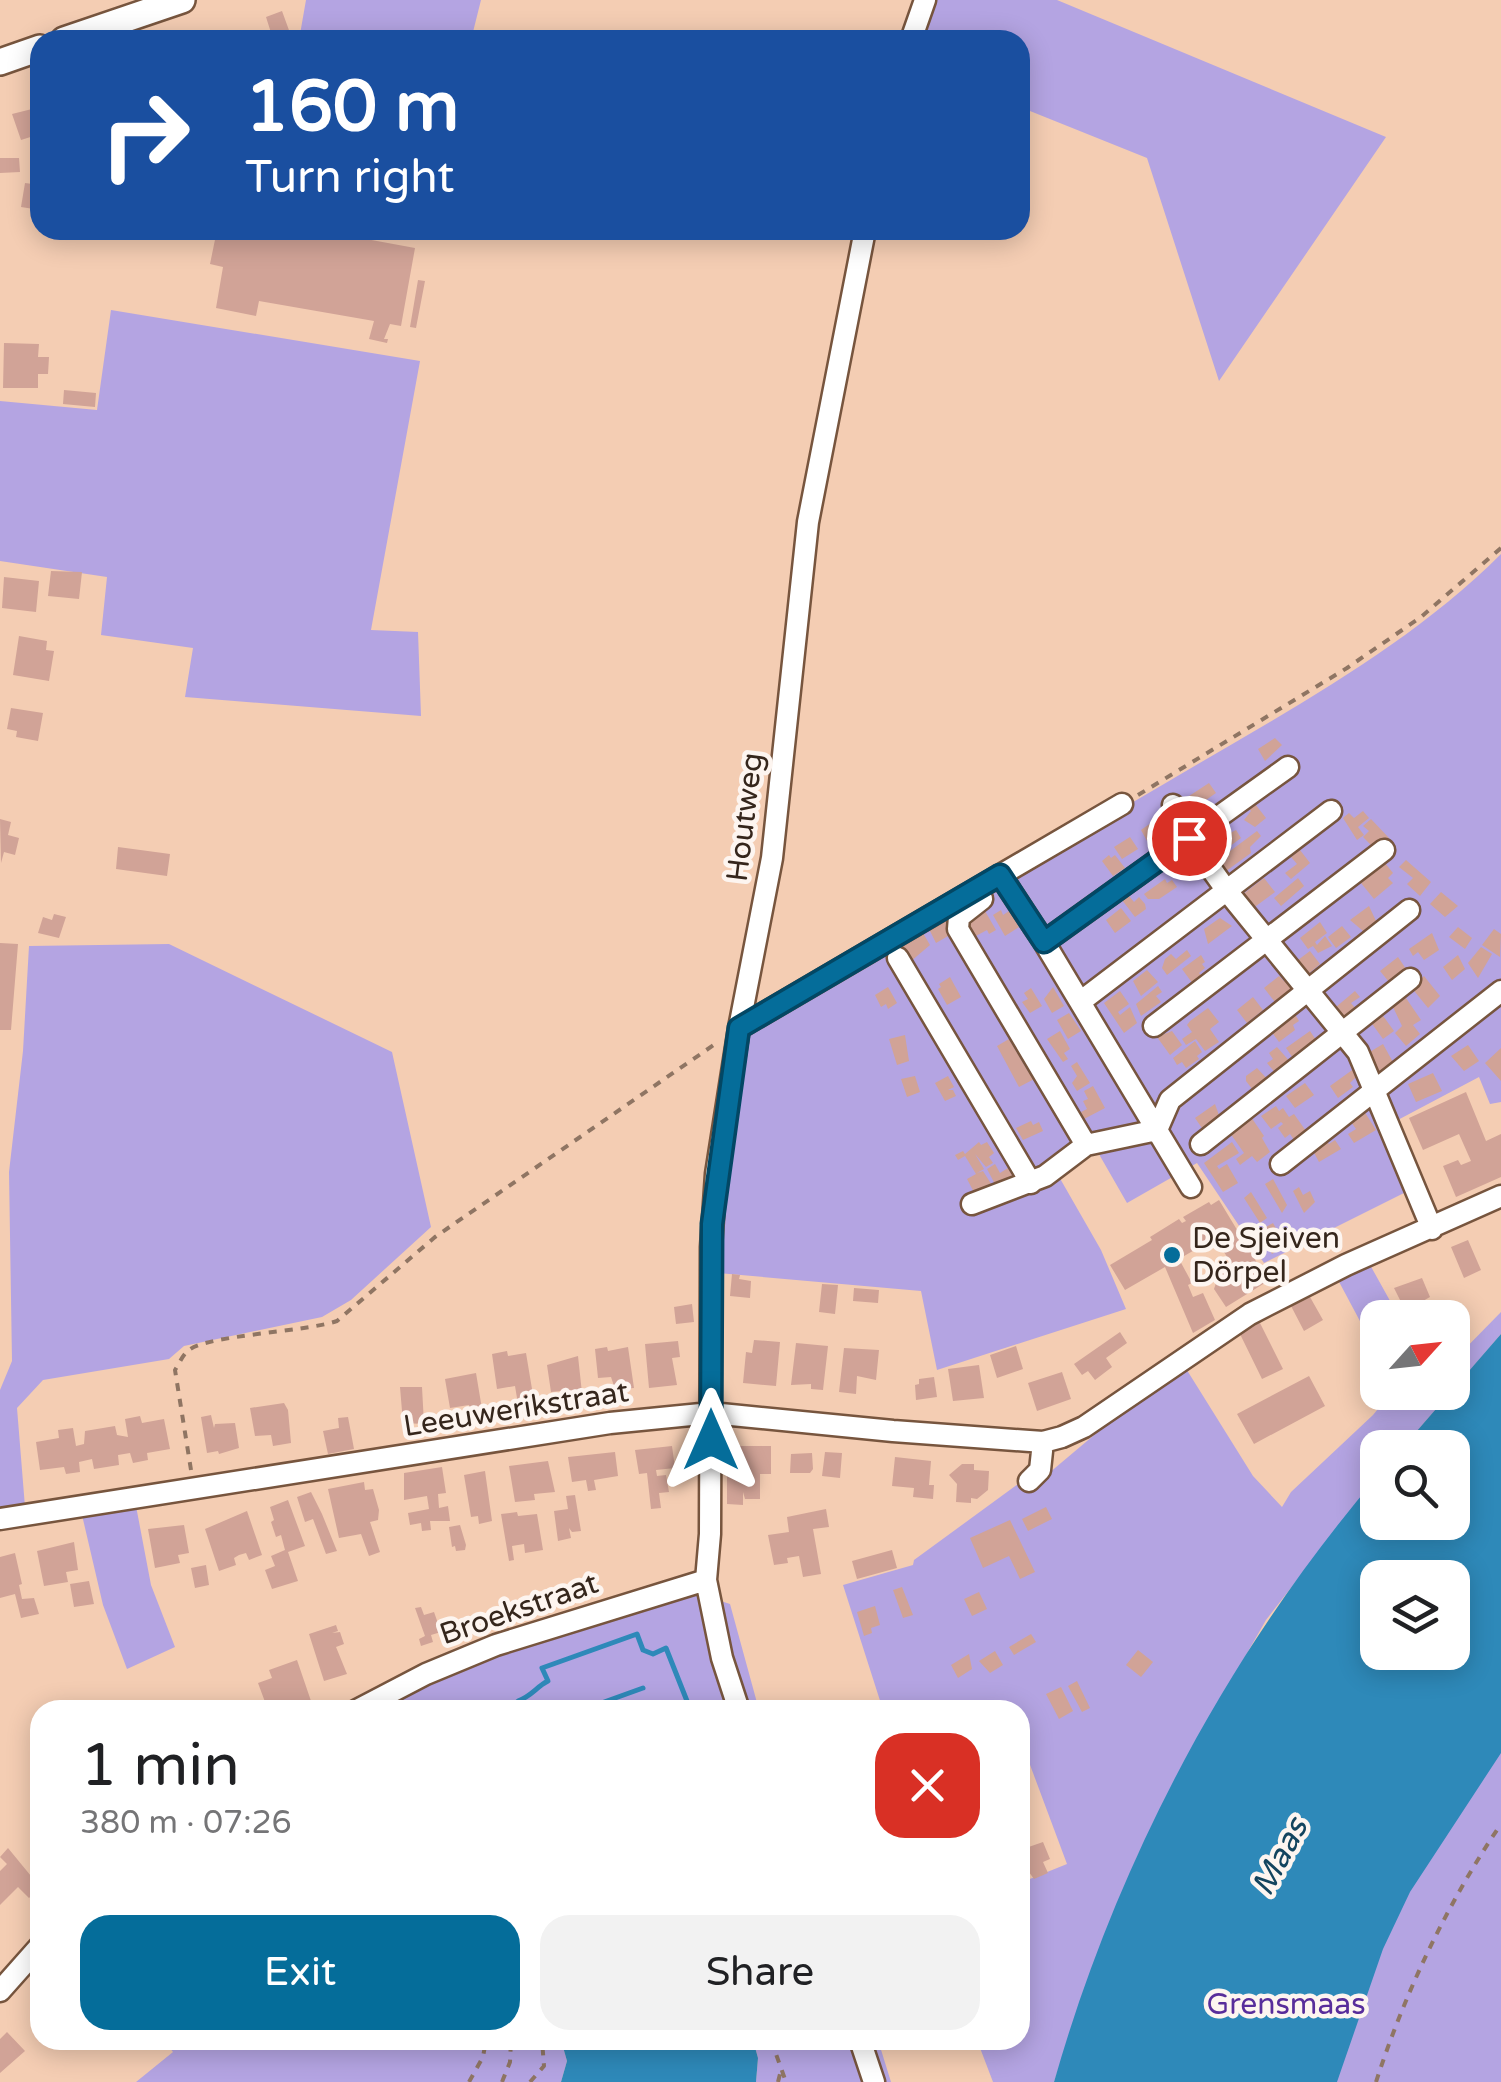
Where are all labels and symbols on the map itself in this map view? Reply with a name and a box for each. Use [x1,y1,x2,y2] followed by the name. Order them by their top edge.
[719,750,771,884] street label: Houtweg
[1147,796,1232,881] pin
[1192,1220,1340,1291] place label: De Sjeiven Dörpel
[1161,1244,1183,1266] marker: De Sjeiven Dörpel
[1360,1300,1470,1410] north arrow
[401,1373,631,1445] street label: Leeuwerikstraat
[659,1388,763,1492] position arrow
[435,1565,603,1653] street label: Broekstraat
[1244,1809,1317,1902] water label: Maas
[1206,1986,1366,2023] park label: Grensmaas

